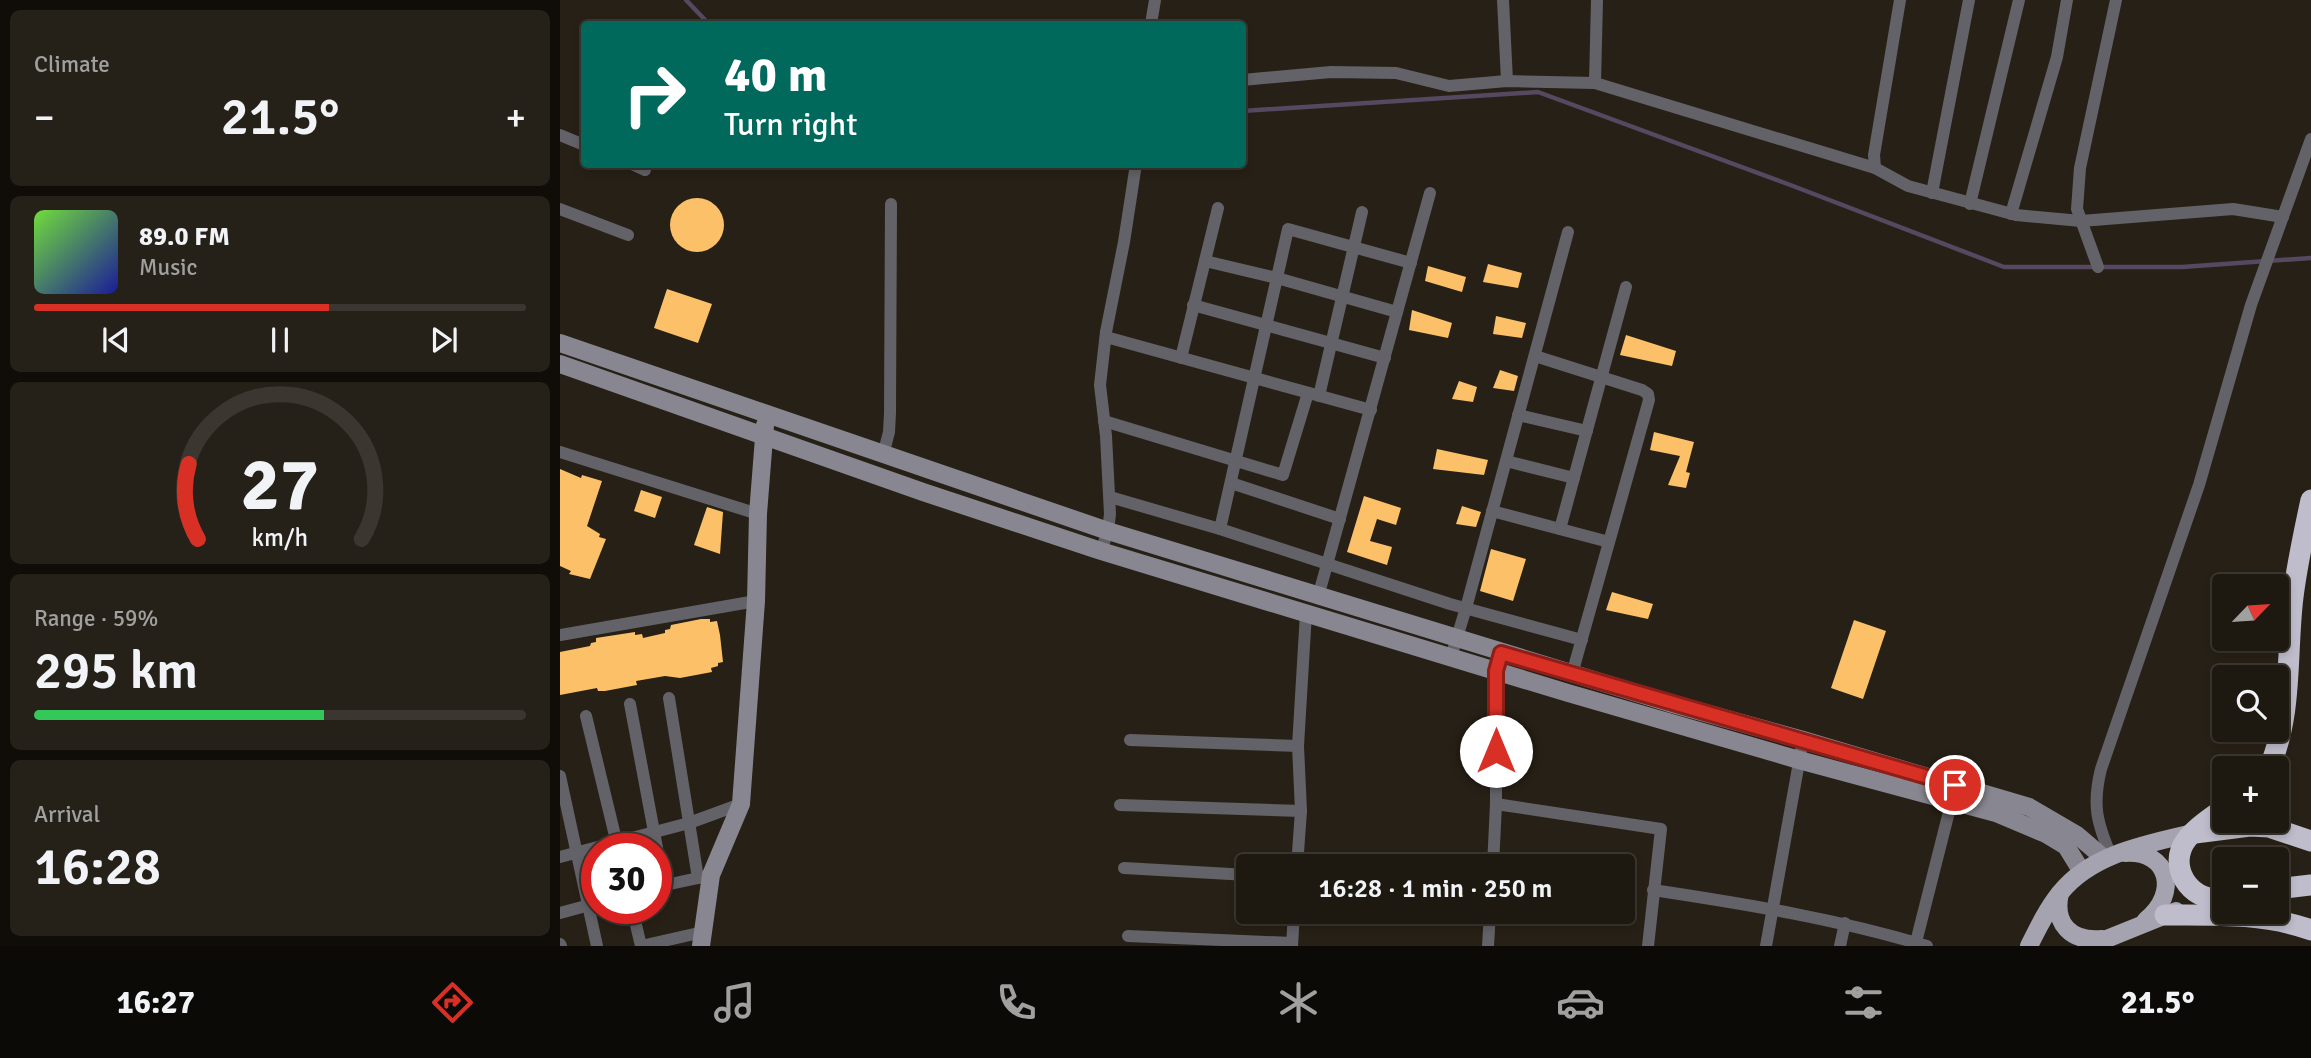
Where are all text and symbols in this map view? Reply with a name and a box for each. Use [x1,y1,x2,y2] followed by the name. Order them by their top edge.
[724,45,827,105] text: 40 m
[609,49,700,140] icon: right
[34,50,110,79] text: Climate
[221,85,339,149] text: 21.5°
[34,94,55,141] text: −
[505,94,526,141] text: +
[724,105,857,144] text: Turn right
[139,221,230,253] text: 89.0 FM
[139,253,197,282] text: Music
[97,321,135,359] icon: previous
[261,321,299,359] icon: pause
[425,321,463,359] icon: next
[241,441,319,530] text: 27
[252,522,308,553] text: km/h
[2212,574,2289,651] north arrow
[2212,574,2289,924] map controls
[34,604,158,633] text: Range · 59%
[34,639,198,703] text: 295 km
[2212,665,2289,742] button: search
[1459,714,1533,788] position arrow
[1925,755,1985,815] pin
[2212,756,2289,833] button: +
[1936,766,1974,804] icon: arrive
[34,800,100,829] text: Arrival
[581,833,672,924] speed limit sign: 30
[34,835,161,899] text: 16:28
[2212,847,2289,924] button: −
[1319,873,1552,905] text: 16:28 · 1 min · 250 m
[428,978,477,1027] icon: directions
[710,978,759,1027] icon: music
[992,978,1041,1027] icon: phone
[1274,978,1323,1027] icon: climate
[1556,978,1605,1027] icon: car
[1839,978,1888,1027] icon: filters
[117,983,195,1022] text: 16:27
[2121,983,2194,1022] text: 21.5°

